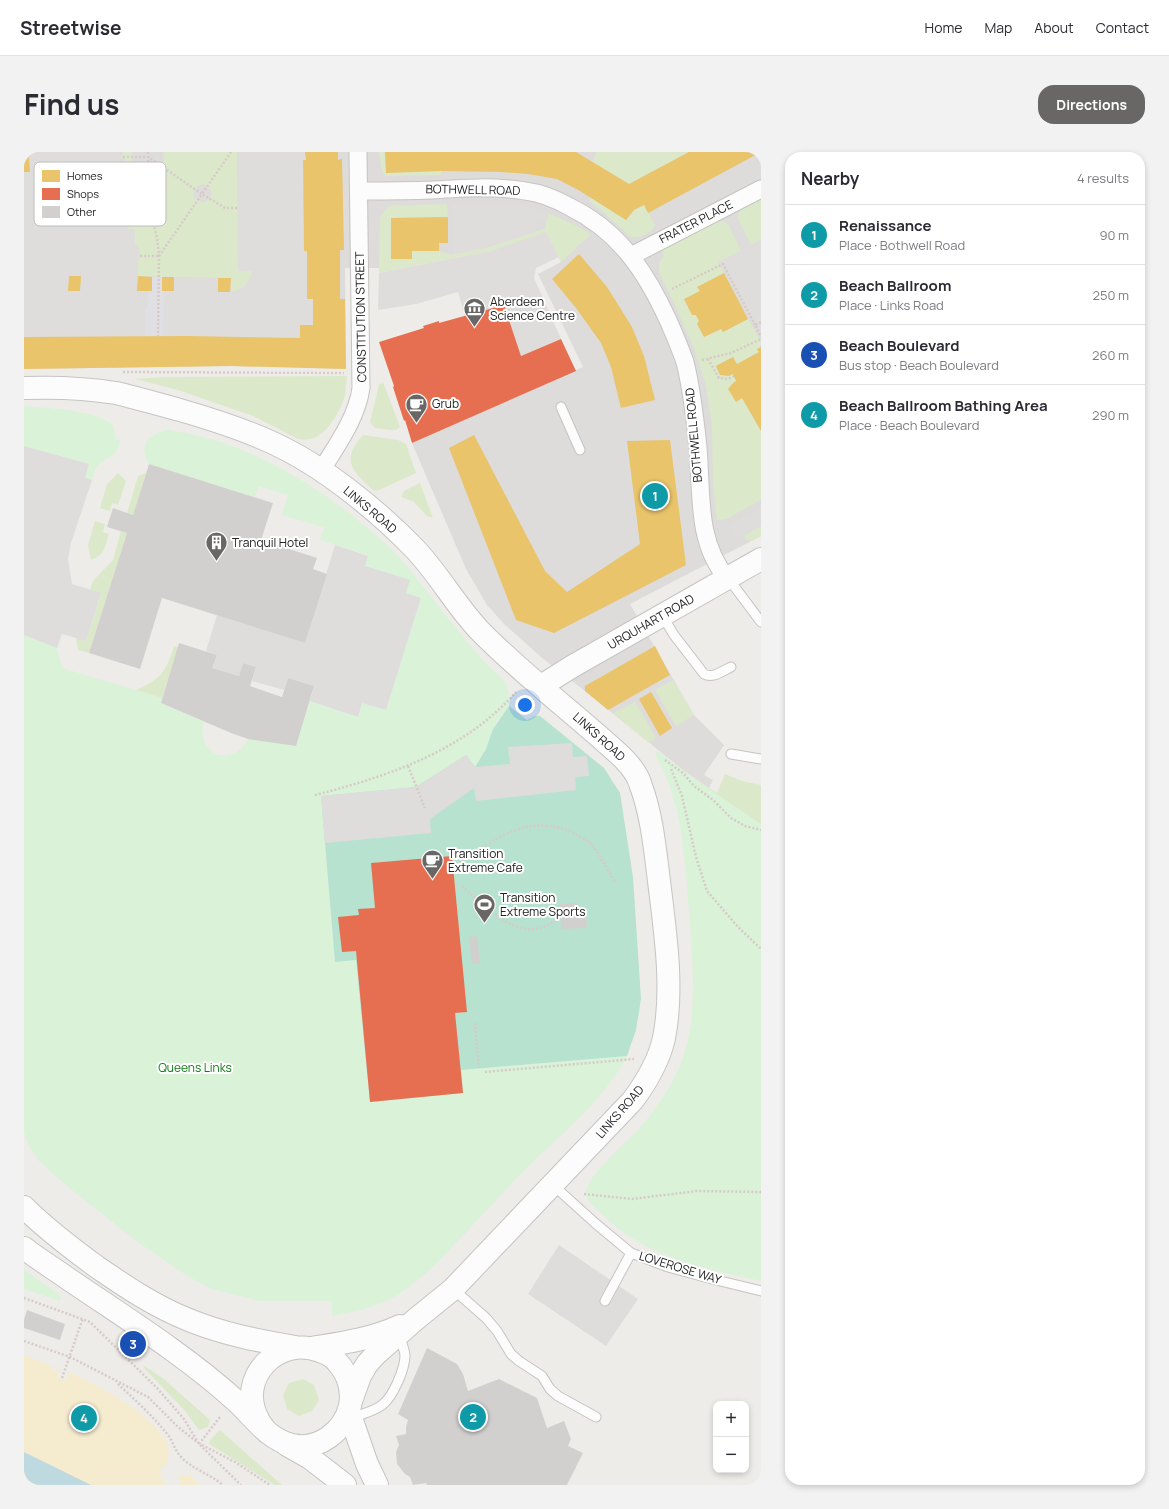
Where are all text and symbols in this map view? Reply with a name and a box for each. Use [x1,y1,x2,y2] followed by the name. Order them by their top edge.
[20,15,122,41] text: Streetwise
[925,18,962,37] text: Home
[984,18,1012,37] text: Map
[1034,18,1074,37] text: About
[1096,18,1149,37] text: Contact
[24,85,119,123] text: Find us
[1038,85,1145,124] button: Directions
[34,162,166,226] legend
[801,167,859,190] text: Nearby
[67,168,103,183] text: Homes
[1077,169,1129,187] text: 4 results
[425,180,521,199] street label: BOTHWELL ROAD
[67,186,99,201] text: Shops
[656,196,736,247] street label: FRATER PLACE
[67,204,96,219] text: Other
[839,215,932,236] text: Renaissance
[811,226,817,244] text: 1
[1099,226,1129,244] text: 90 m
[839,236,965,254] text: Place · Bothwell Road
[351,251,370,382] street label: CONSTITUTION STREET
[839,275,951,296] text: Beach Ballroom
[810,286,818,304] text: 2
[1093,286,1129,304] text: 250 m
[490,293,575,324] place label: Aberdeen Science Centre
[461,296,487,329] museum icon: Aberdeen Science Centre
[839,296,944,314] text: Place · Links Road
[839,335,960,356] text: Beach Boulevard
[810,346,818,364] text: 3
[1092,346,1129,364] text: 260 m
[839,356,999,374] text: Bus stop · Beach Boulevard
[681,387,706,483] street label: BOTHWELL ROAD
[403,391,429,424] cafe icon: Grub
[432,395,459,412] place label: Grub
[839,395,1048,416] text: Beach Ballroom Bathing Area
[810,406,818,424] text: 4
[1092,406,1129,424] text: 290 m
[839,416,979,434] text: Place · Beach Boulevard
[642,481,668,511] pin: 1
[340,482,401,537] street label: LINKS ROAD
[204,530,230,563] building icon: Tranquil Hotel
[232,534,308,551] place label: Tranquil Hotel
[604,590,697,653] street label: URQUHART ROAD
[515,695,535,715] your location
[569,708,629,765] street label: LINKS ROAD
[448,845,523,876] place label: Transition Extreme Cafe
[419,848,445,881] cafe icon: Transition Extreme Cafe
[500,889,586,920] place label: Transition Extreme Sports
[471,892,497,925] sports icon: Transition Extreme Sports
[158,1059,232,1076] park label: Queens Links
[592,1081,647,1142] street label: LINKS ROAD
[637,1247,724,1288] street label: LOVEROSE WAY
[120,1329,146,1359] pin: 3
[713,1401,749,1473] map controls
[713,1401,749,1437] button: +
[460,1402,486,1432] pin: 2
[71,1403,97,1433] pin: 4
[713,1437,749,1473] button: −

